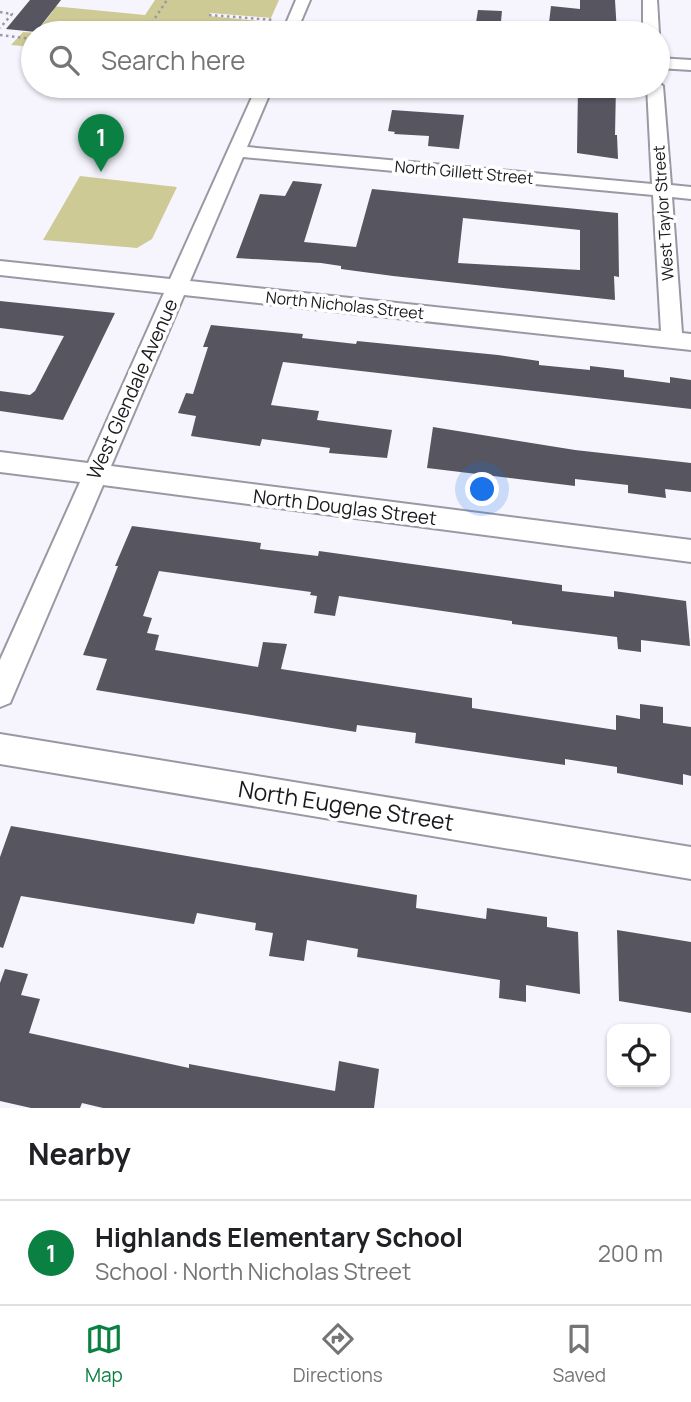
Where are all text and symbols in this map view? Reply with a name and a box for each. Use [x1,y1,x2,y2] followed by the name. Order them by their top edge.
[21,21,670,98] search box
[45,41,83,79] icon: search
[101,42,246,78] text: Search here
[78,114,124,172] pin: 1
[647,144,679,282] street label: West Taylor Street
[394,155,534,189] street label: North Gillett Street
[265,286,425,324] street label: North Nicholas Street
[80,295,184,483] street label: West Glendale Avenue
[465,472,499,506] your location
[252,483,438,531] street label: North Douglas Street
[236,772,456,838] street label: North Eugene Street
[607,1024,670,1087] map controls
[607,1024,670,1087] button: locate
[28,1133,131,1174] text: Nearby
[95,1219,463,1255] text: Highlands Elementary School
[46,1237,56,1269] text: 1
[598,1237,663,1269] text: 200 m
[95,1255,411,1287] text: School · North Nicholas Street
[85,1320,123,1388] tab: Map
[293,1320,383,1388] tab: Directions
[553,1320,606,1388] tab: Saved

